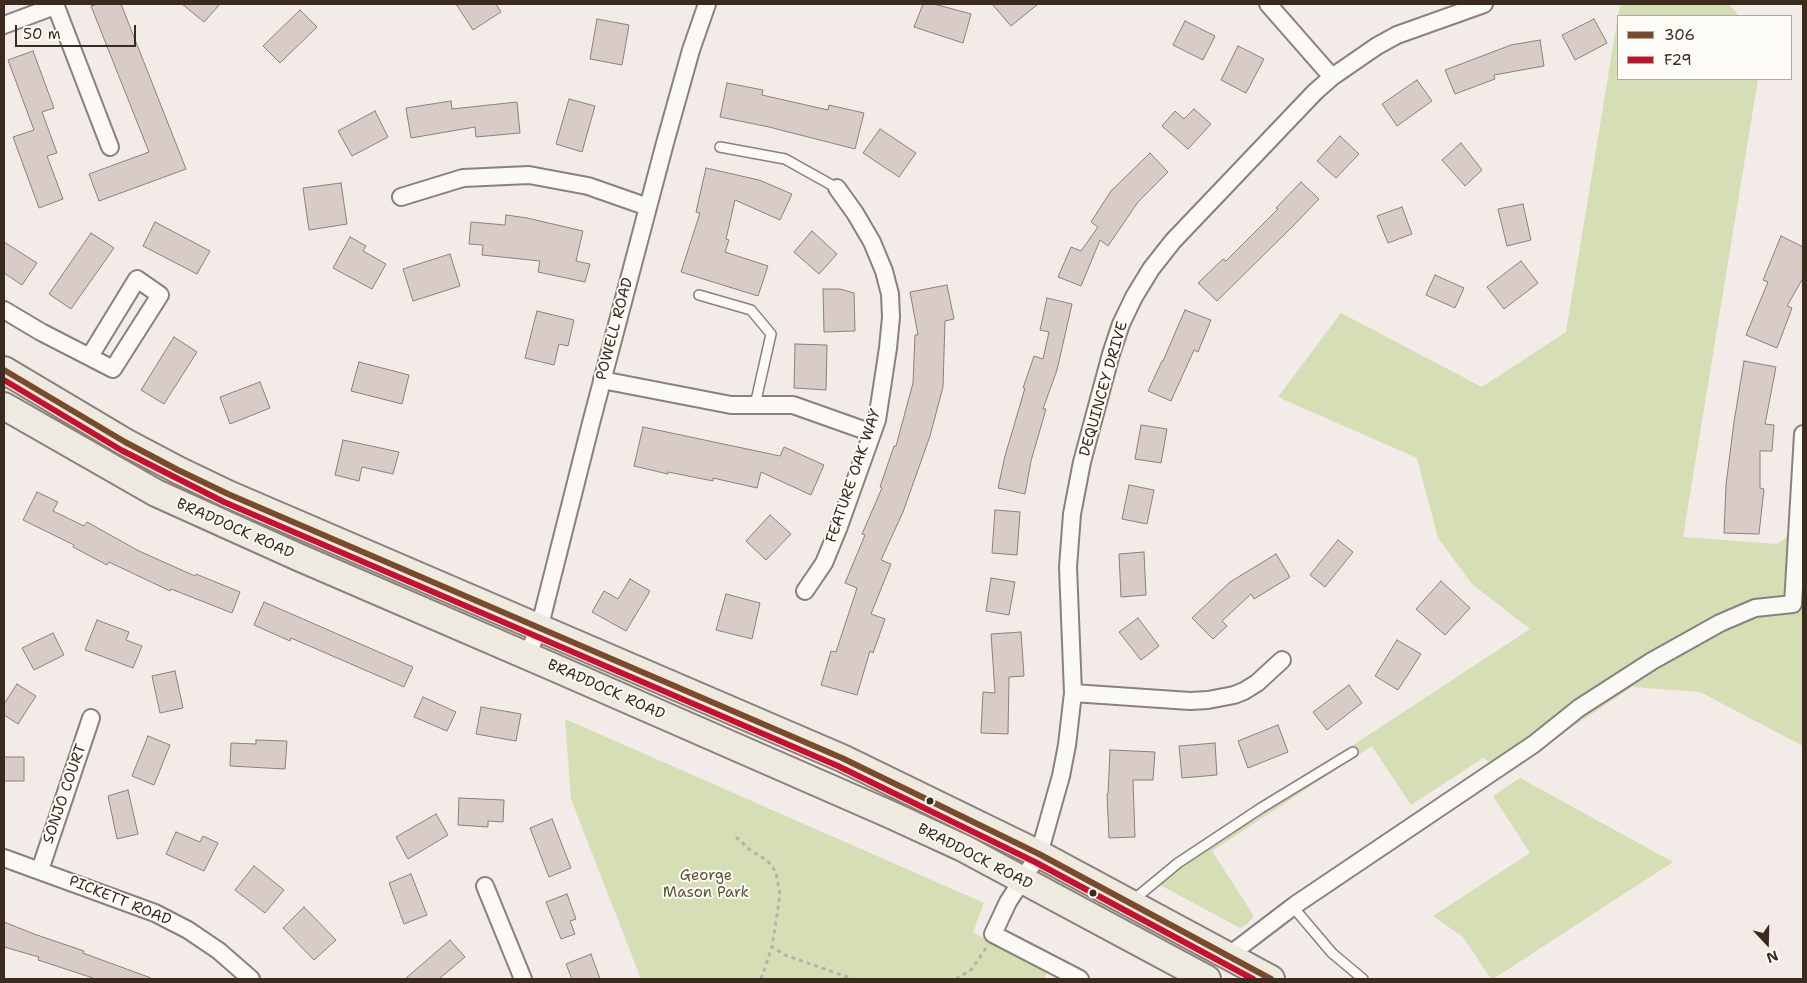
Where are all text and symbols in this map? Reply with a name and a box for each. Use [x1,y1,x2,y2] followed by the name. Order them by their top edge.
[18,15,139,47] scale bar
[1617,15,1792,80] legend
[23,24,61,44] text: 50 m
[1664,25,1695,45] text: 306
[1664,50,1692,70] text: F29
[593,276,637,382] street label: POWELL ROAD
[1076,319,1132,459] street label: DEQUINCEY DRIVE
[823,407,885,545] street label: FEATURE OAK WAY
[174,495,296,563] street label: BRADDOCK ROAD
[545,656,667,724] street label: BRADDOCK ROAD
[40,742,90,846] street label: SONJO COURT
[925,796,935,806] unlabelled marker
[915,820,1035,894] street label: BRADDOCK ROAD
[663,867,749,902] park label: George Mason Park
[66,872,174,930] street label: PICKETT ROAD
[1088,888,1098,898] unlabelled marker
[1742,918,1792,968] north arrow
[1764,947,1781,967] text: N

